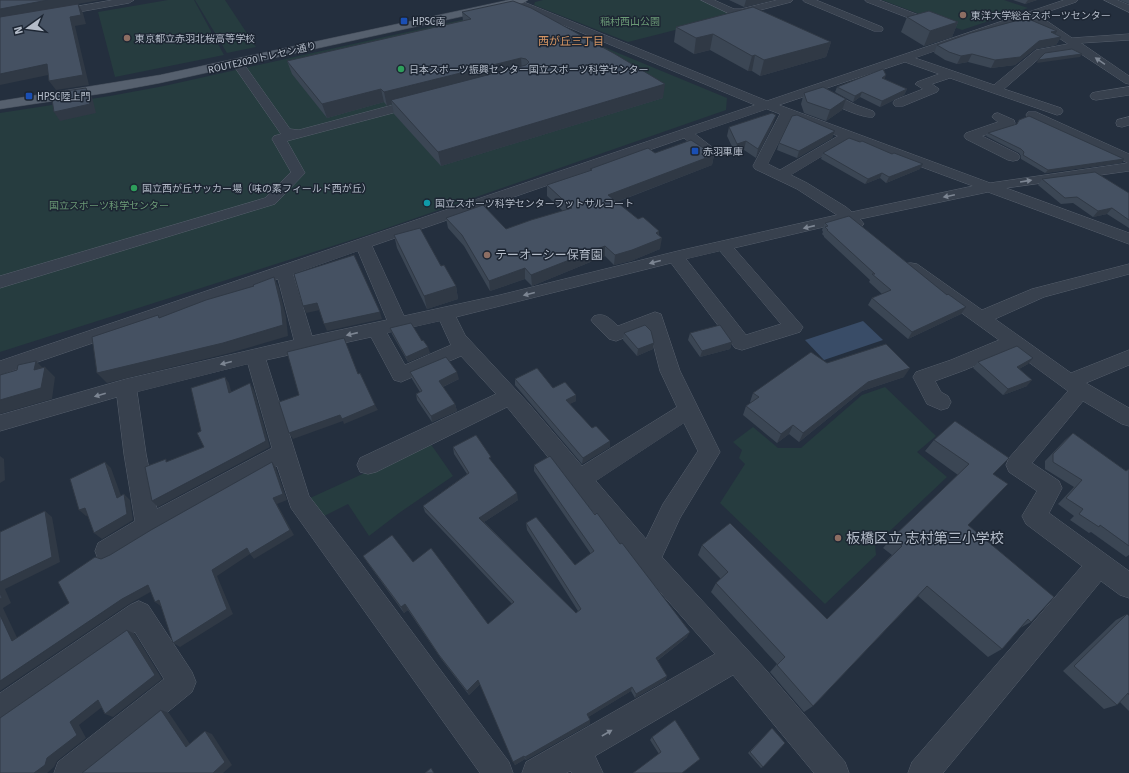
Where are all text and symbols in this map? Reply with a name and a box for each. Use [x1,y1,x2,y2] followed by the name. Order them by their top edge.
[8,8,48,48] north arrow
[958,10,968,20] marker: 東洋大学総合スポーツセンター
[971,10,1111,22] place label: 東洋大学総合スポーツセンター
[399,16,409,26] marker: HPSC南
[412,16,445,28] place label: HPSC南
[600,16,660,28] park label: 稲村西山公園
[12,25,26,35] text: N
[122,33,132,43] marker: 東京都立赤羽北桜高等学校
[135,33,255,45] place label: 東京都立赤羽北桜高等学校
[538,35,604,48] district label: 西が丘三丁目
[207,40,318,76] street label: ROUTE2020トレセン通り
[1095,57,1105,65] one-way arrow
[396,64,406,74] marker: 日本スポーツ振興センター国立スポーツ科学センター
[409,64,649,76] place label: 日本スポーツ振興センター国立スポーツ科学センター
[24,91,34,101] marker: HPSC陸上門
[37,91,90,103] place label: HPSC陸上門
[690,146,700,156] marker: 赤羽車庫
[703,146,743,158] place label: 赤羽車庫
[1020,178,1032,184] one-way arrow
[129,183,139,193] marker: 国立西が丘サッカー場（味の素フィールド西が丘）
[142,183,372,195] place label: 国立西が丘サッカー場（味の素フィールド西が丘）
[943,193,956,199] one-way arrow
[422,198,432,208] marker: 国立スポーツ科学センターフットサルコート
[435,198,634,210] place label: 国立スポーツ科学センターフットサルコート
[49,200,169,212] park label: 国立スポーツ科学センター
[803,224,815,230] one-way arrow
[495,248,603,262] place label: テーオーシー保育園
[482,250,492,260] marker: テーオーシー保育園
[649,259,661,265] one-way arrow
[523,291,535,297] one-way arrow
[346,331,359,337] one-way arrow
[220,360,232,366] one-way arrow
[93,392,105,398] one-way arrow
[846,530,1004,547] place label: 板橋区立 志村第三小学校
[833,533,843,543] marker: 板橋区立 志村第三小学校
[601,729,613,736] one-way arrow

